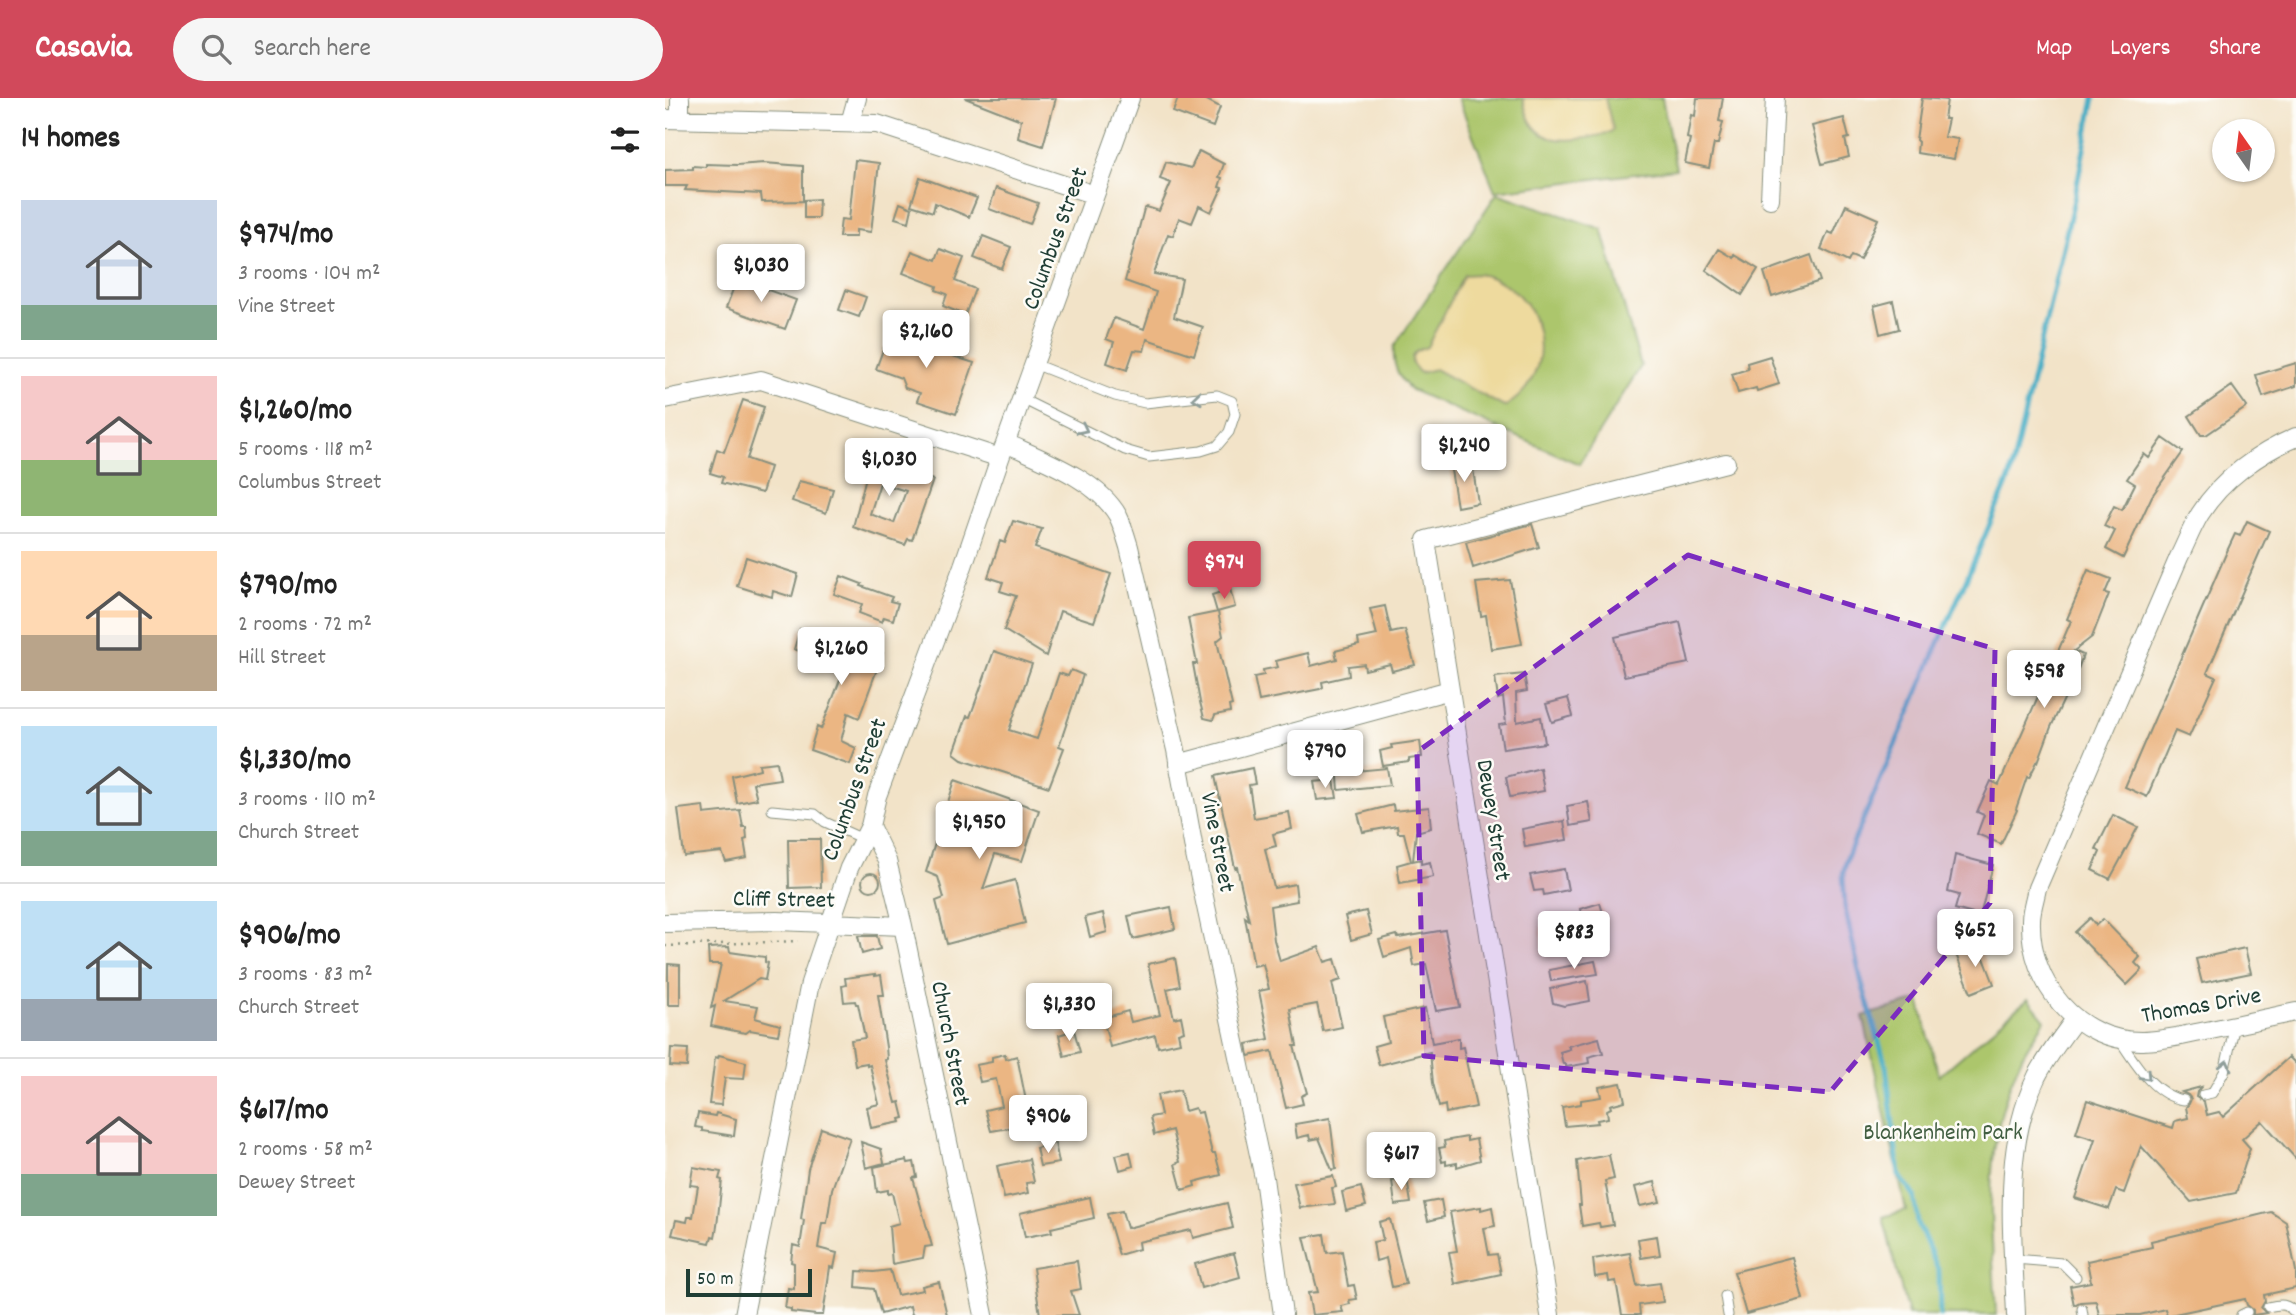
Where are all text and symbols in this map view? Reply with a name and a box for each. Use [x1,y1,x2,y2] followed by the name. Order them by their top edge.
[173,18,663,81] search box
[35,26,131,73] text: Casavia
[197,30,235,68] icon: search
[253,31,371,68] text: Search here
[2036,32,2072,66] text: Map
[2110,32,2171,66] text: Layers
[2209,32,2261,66] text: Share
[21,119,120,162] text: 14 homes
[2212,119,2275,182] north arrow
[2212,119,2275,182] map controls
[606,121,644,159] icon: filters
[1015,163,1098,315] street label: Columbus Street
[238,215,333,258] text: $974/mo
[77,228,161,312] icon: home
[704,244,818,304] pin: $1,030
[733,250,789,283] text: $1,030
[238,258,380,291] text: 3 rooms · 104 m²
[238,291,335,324] text: Vine Street
[869,310,983,370] pin: $2,160
[899,316,953,349] text: $2,160
[1191,390,1203,405] one-way arrow
[238,391,352,434] text: $1,260/mo
[77,404,161,488] icon: home
[1076,420,1088,434] one-way arrow
[1407,424,1521,484] pin: $1,240
[1437,430,1491,463] text: $1,240
[238,434,373,467] text: 5 rooms · 118 m²
[832,438,946,498] pin: $1,030
[861,444,917,477] text: $1,030
[238,467,382,500] text: Columbus Street
[1183,542,1265,601] pin: $974
[1204,547,1244,580] text: $974
[238,566,337,609] text: $790/mo
[77,579,161,663] icon: home
[238,609,372,642] text: 2 rooms · 72 m²
[784,628,898,687] pin: $1,260
[814,633,868,666] text: $1,260
[238,642,326,675] text: Hill Street
[2003,650,2085,710] pin: $598
[2023,656,2065,689] text: $598
[814,714,897,866] street label: Columbus Street
[1284,730,1366,790] pin: $790
[1303,736,1347,769] text: $790
[238,741,351,784] text: $1,330/mo
[77,754,161,838] icon: home
[1466,757,1518,884] street label: Dewey Street
[238,784,376,817] text: 3 rooms · 110 m²
[1190,790,1242,896] street label: Vine Street
[922,802,1036,861] pin: $1,950
[952,807,1006,840] text: $1,950
[238,817,359,850] text: Church Street
[733,883,835,919] street label: Cliff Street
[1934,910,2016,969] pin: $652
[1533,912,1615,971] pin: $883
[1953,915,1997,948] text: $652
[238,916,341,959] text: $906/mo
[1554,917,1594,950] text: $883
[77,929,161,1013] icon: home
[238,959,373,992] text: 3 rooms · 83 m²
[920,978,978,1109] street label: Church Street
[2139,980,2264,1034] street label: Thomas Drive
[1012,984,1126,1043] pin: $1,330
[1042,989,1096,1022] text: $1,330
[238,992,359,1025] text: Church Street
[2217,1059,2232,1071] one-way arrow
[2137,1068,2150,1081] one-way arrow
[238,1091,328,1134] text: $617/mo
[1007,1096,1089,1155] pin: $906
[1025,1101,1071,1134] text: $906
[77,1104,161,1188] icon: home
[1863,1117,2023,1151] park label: Blankenheim Park
[1360,1132,1442,1192] pin: $617
[238,1134,373,1167] text: 2 rooms · 58 m²
[1383,1138,1419,1171] text: $617
[238,1167,355,1200] text: Dewey Street
[686,1266,812,1298] scale bar
[697,1267,734,1294] text: 50 m

